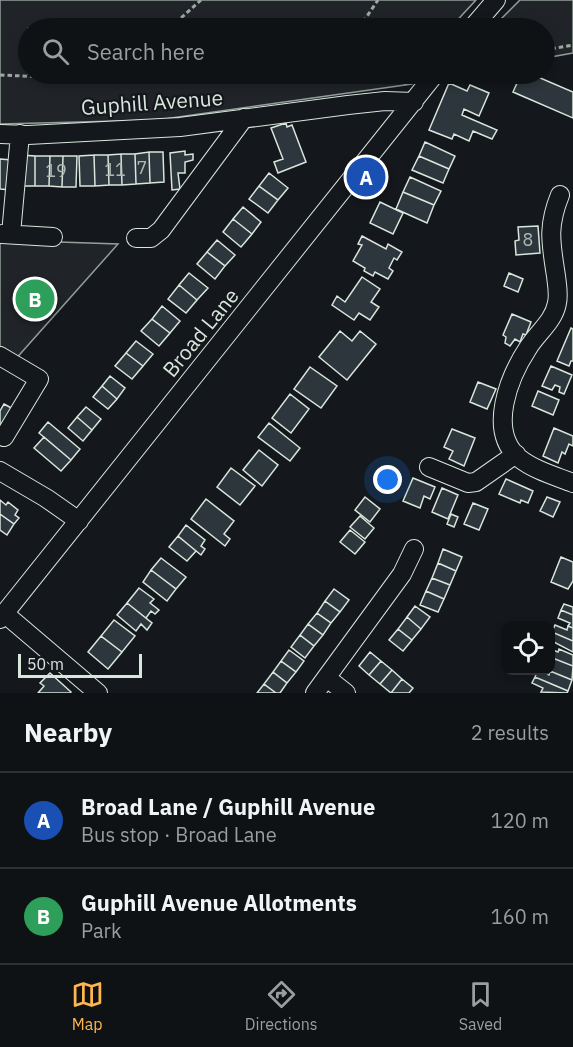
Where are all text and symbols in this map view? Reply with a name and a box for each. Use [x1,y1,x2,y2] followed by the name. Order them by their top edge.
[18,18,555,84] search box
[39,35,72,68] icon: search
[87,37,205,66] text: Search here
[80,83,224,121] street label: Guphill Avenue
[346,154,386,200] pin: A
[137,156,147,179] house number: 7
[104,158,126,181] house number: 11
[45,159,67,182] house number: 19
[523,228,533,251] house number: 8
[15,276,54,322] pin: B
[156,282,245,383] street label: Broad Lane
[373,465,402,494] your location
[501,621,555,675] map controls
[501,621,555,675] button: locate
[18,651,142,678] scale bar
[27,654,64,674] text: 50 m
[24,715,112,749] text: Nearby
[471,719,549,746] text: 2 results
[81,792,375,821] text: Broad Lane / Guphill Avenue
[37,807,50,834] text: A
[491,807,549,834] text: 120 m
[81,821,277,848] text: Bus stop · Broad Lane
[81,888,357,917] text: Guphill Avenue Allotments
[37,903,50,930] text: B
[491,903,549,930] text: 160 m
[81,917,121,944] text: Park
[71,978,104,1034] tab: Map
[245,978,318,1034] tab: Directions
[459,978,502,1034] tab: Saved

